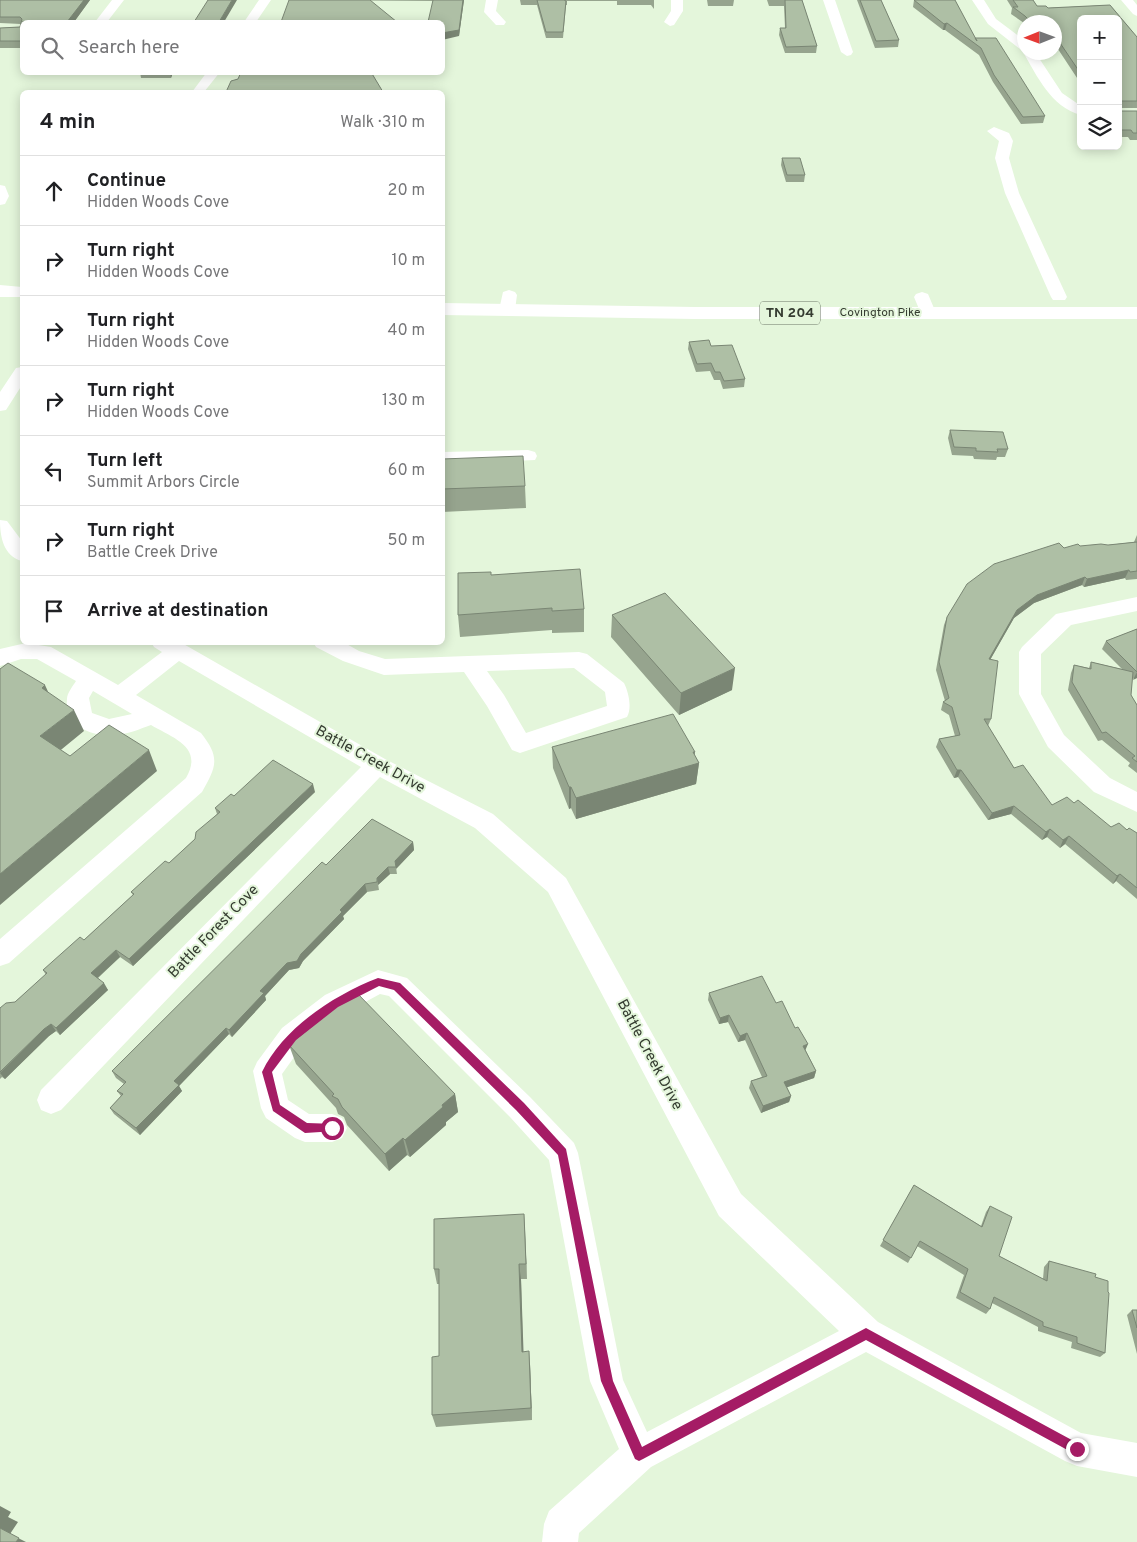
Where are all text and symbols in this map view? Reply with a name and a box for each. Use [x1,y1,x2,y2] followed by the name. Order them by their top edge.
[1017,15,1062,60] north arrow
[1077,15,1122,150] map controls
[1077,15,1122,60] button: +
[20,20,445,75] search box
[38,34,66,62] icon: search
[78,36,180,60] text: Search here
[1077,60,1122,105] button: −
[1077,105,1122,150] button: layers
[40,109,96,136] text: 4 min
[340,113,425,133] text: Walk · 310 m
[87,169,166,193] text: Continue
[40,177,68,205] icon: ahead
[388,181,425,201] text: 20 m
[87,193,229,213] text: Hidden Woods Cove
[87,239,175,263] text: Turn right
[40,247,68,275] icon: right
[391,251,425,271] text: 10 m
[87,263,229,283] text: Hidden Woods Cove
[760,302,820,324] road number: TN 204
[839,305,921,321] street label: Covington Pike
[87,309,175,333] text: Turn right
[40,317,68,345] icon: right
[387,321,425,341] text: 40 m
[87,333,229,353] text: Hidden Woods Cove
[87,379,175,403] text: Turn right
[40,387,68,415] icon: right
[382,391,425,411] text: 130 m
[87,403,229,423] text: Hidden Woods Cove
[87,449,163,473] text: Turn left
[40,457,68,485] icon: left
[388,461,425,481] text: 60 m
[87,473,240,493] text: Summit Arbors Circle
[87,519,175,543] text: Turn right
[40,527,68,555] icon: right
[388,531,425,551] text: 50 m
[87,543,218,563] text: Battle Creek Drive
[40,597,68,625] icon: arrive
[87,599,268,623] text: Arrive at destination
[312,722,428,798] street label: Battle Creek Drive
[165,881,263,983] street label: Battle Forest Cove
[612,996,686,1114] street label: Battle Creek Drive
[321,1117,344,1140] route start
[1066,1438,1089,1461] route end

